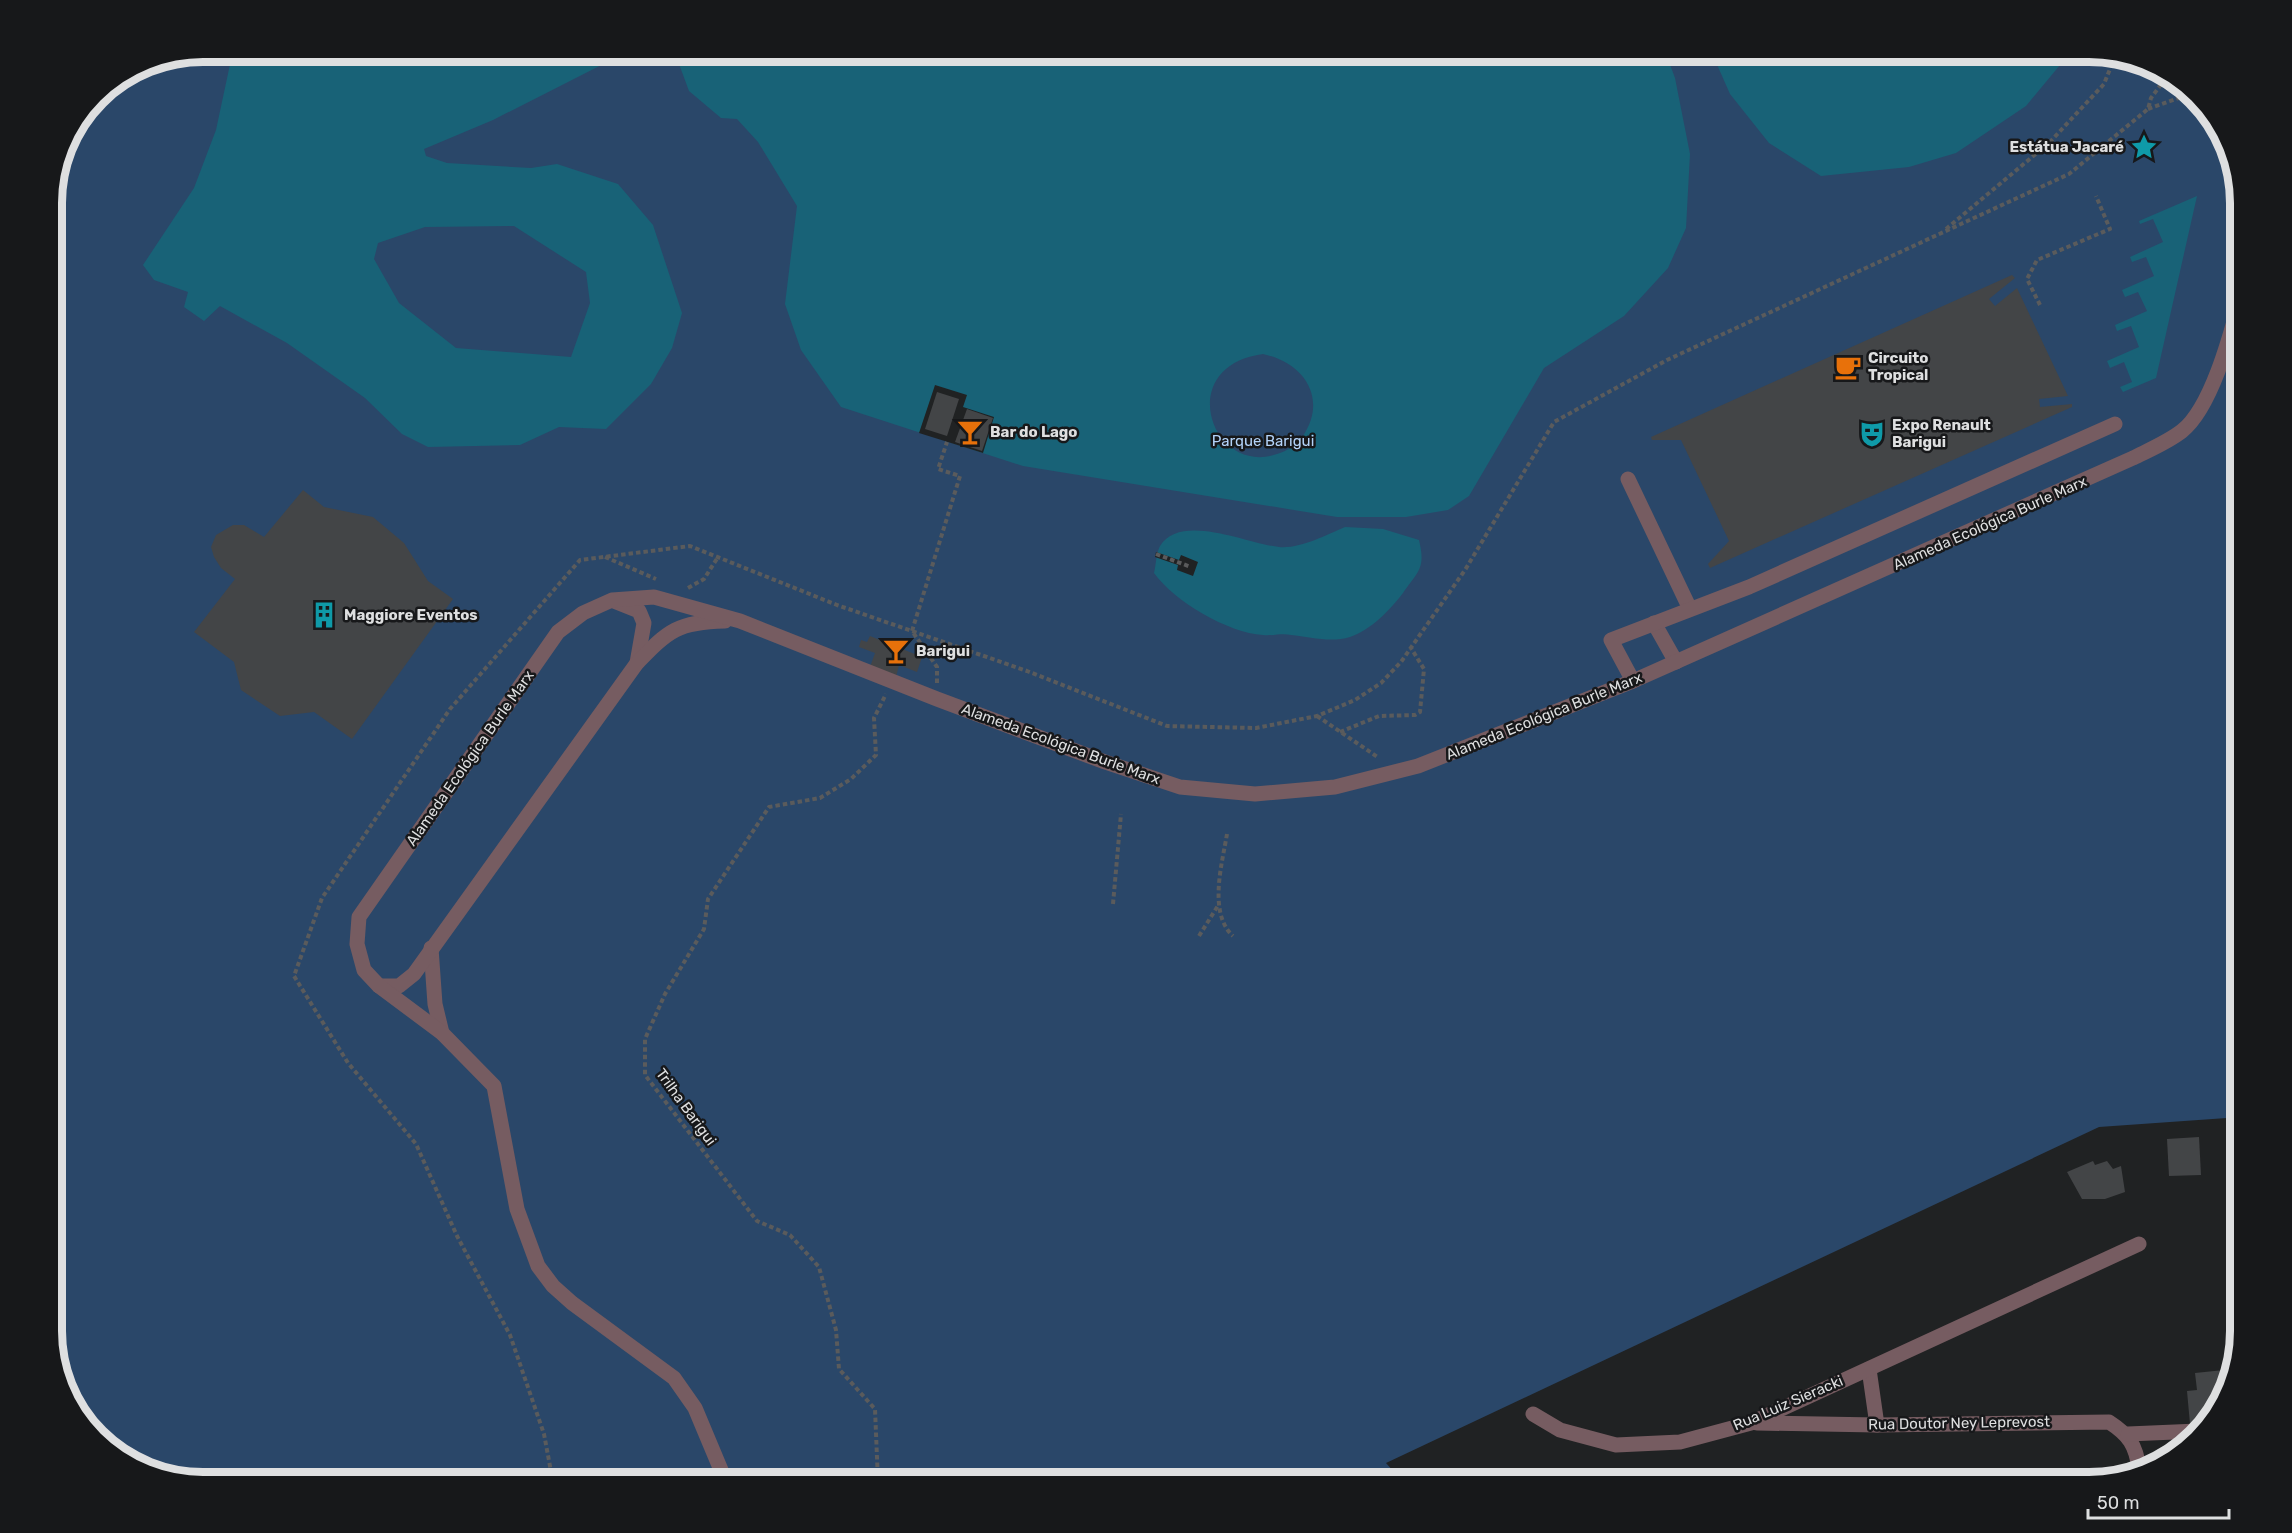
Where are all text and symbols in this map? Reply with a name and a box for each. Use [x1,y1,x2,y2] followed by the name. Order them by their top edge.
[2129,132,2159,162] place icon: Estátua Jacaré
[2009,138,2124,156] place label: Estátua Jacaré
[1868,349,1929,384] place label: Circuito Tropical
[1833,352,1863,382] cafe icon: Circuito Tropical
[1892,416,1991,451] place label: Expo Renault Barigui
[955,417,985,447] bar icon: Bar do Lago
[1857,419,1887,449] theatre icon: Expo Renault Barigui
[990,423,1077,441] place label: Bar do Lago
[1212,432,1314,450] park label: Parque Barigui
[1890,472,2090,574] street label: Alameda Ecológica Burle Marx
[309,600,339,630] building icon: Maggiore Eventos
[344,606,478,624] place label: Maggiore Eventos
[881,636,911,666] bar icon: Barigui
[916,642,970,660] place label: Barigui
[402,667,538,849] street label: Alameda Ecológica Burle Marx
[1443,668,1645,764] street label: Alameda Ecológica Burle Marx
[959,700,1163,788] street label: Alameda Ecológica Burle Marx
[652,1065,720,1149] street label: Trilha Barigui
[1730,1372,1846,1434] street label: Rua Luiz Sieracki
[1868,1412,2050,1434] street label: Rua Doutor Ney Leprevost
[2088,1482,2229,1520] scale bar
[2097,1492,2140,1514] text: 50 m

